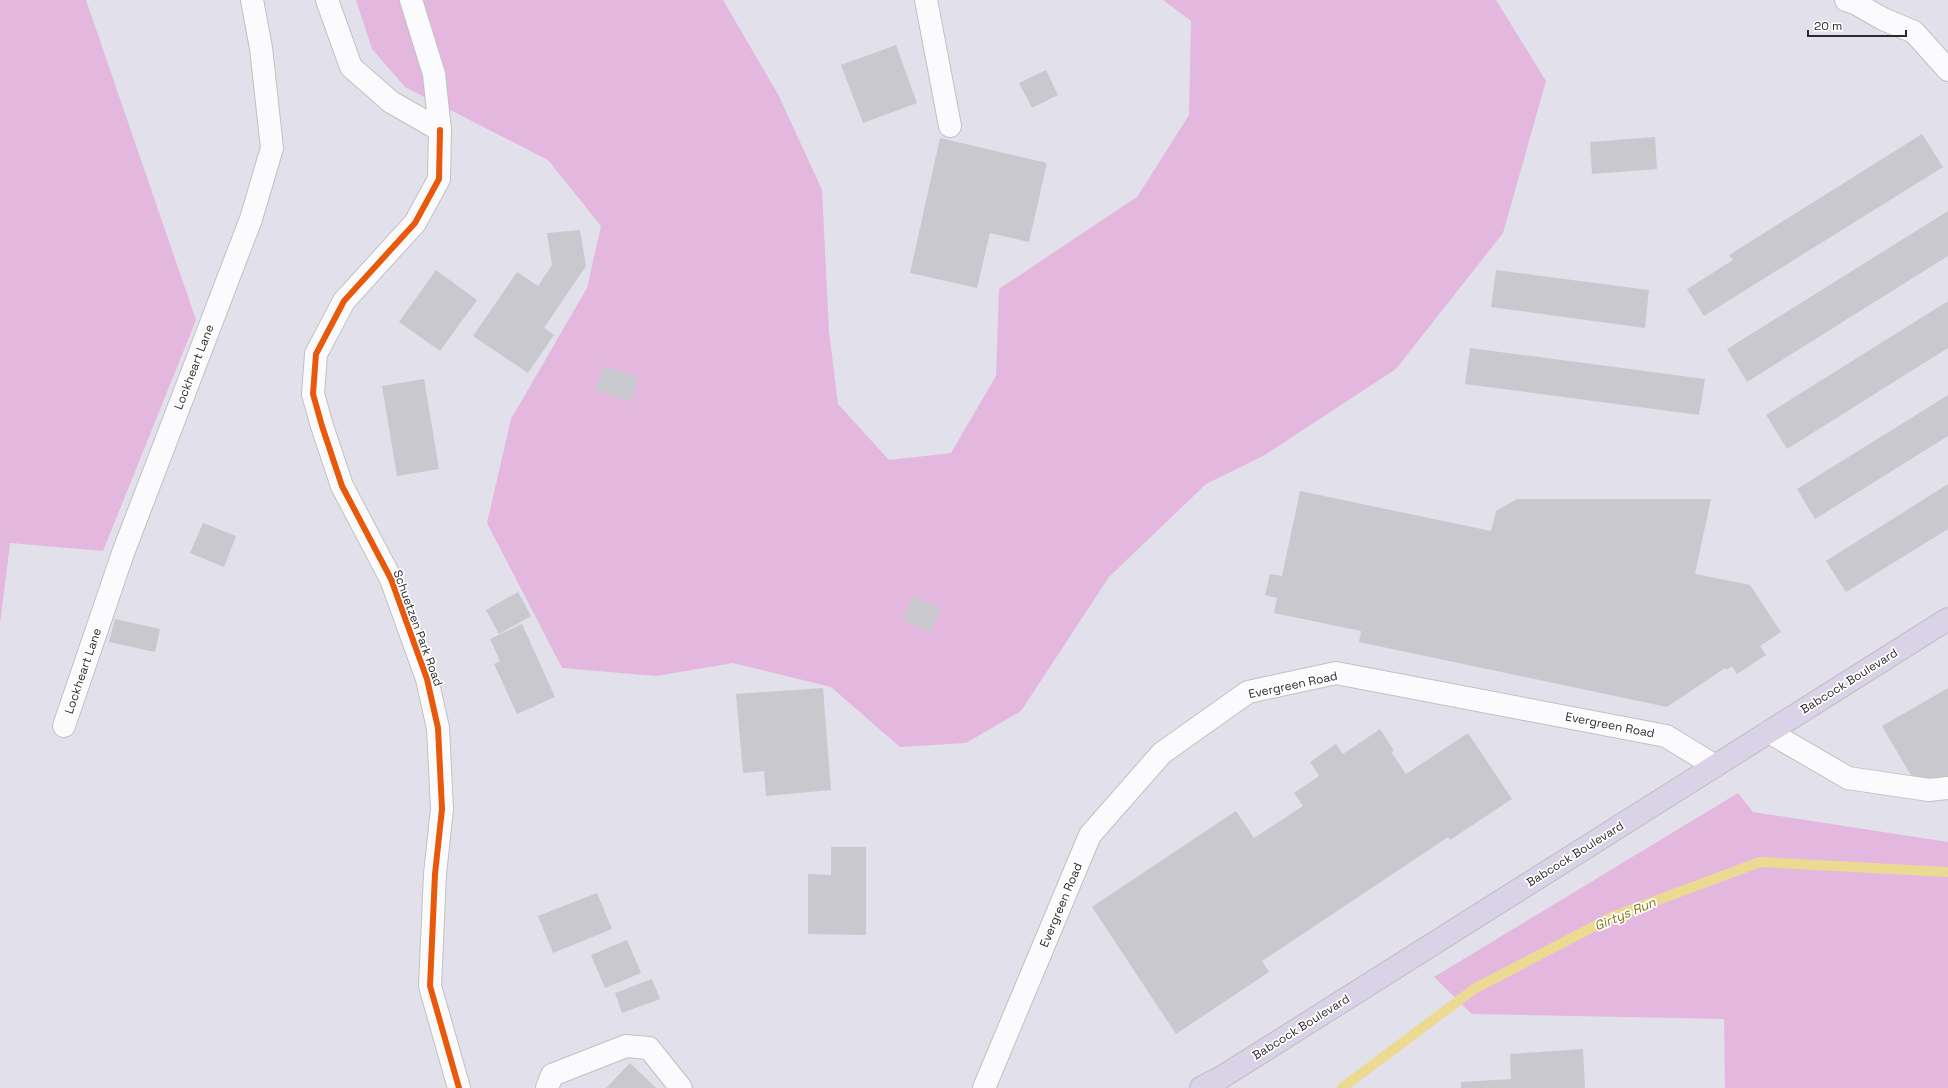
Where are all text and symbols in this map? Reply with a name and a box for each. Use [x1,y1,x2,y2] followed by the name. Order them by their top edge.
[1808,12,1906,38] scale bar
[1814,18,1842,34] text: 20 m
[170,322,218,412] street label: Lockheart Lane
[390,568,446,688] street label: Schuetzen Park Road
[61,626,105,716] street label: Lockheart Lane
[1797,645,1901,717] street label: Babcock Boulevard
[1247,668,1339,702] street label: Evergreen Road
[1564,709,1656,741] street label: Evergreen Road
[1523,818,1627,890] street label: Babcock Boulevard
[1036,860,1086,950] street label: Evergreen Road
[1592,893,1659,935] water label: Girtys Run
[1249,991,1353,1063] street label: Babcock Boulevard

